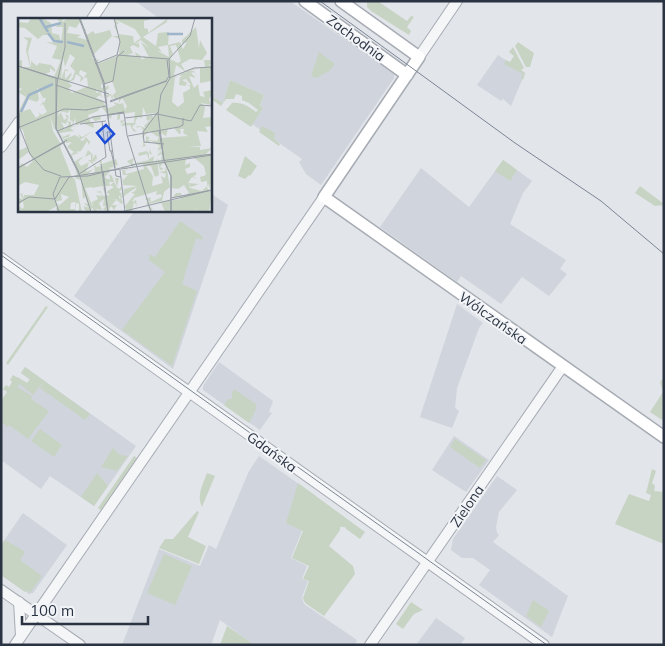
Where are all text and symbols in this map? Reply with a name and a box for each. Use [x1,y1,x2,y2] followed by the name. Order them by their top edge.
[323,11,389,65] street label: Zachodnia
[18,18,211,211] inset map
[455,288,531,348] street label: Wólczańska
[243,428,301,476] street label: Gdańska
[446,481,488,531] street label: Zielona
[22,594,149,626] scale bar
[30,601,74,620] text: 100 m

